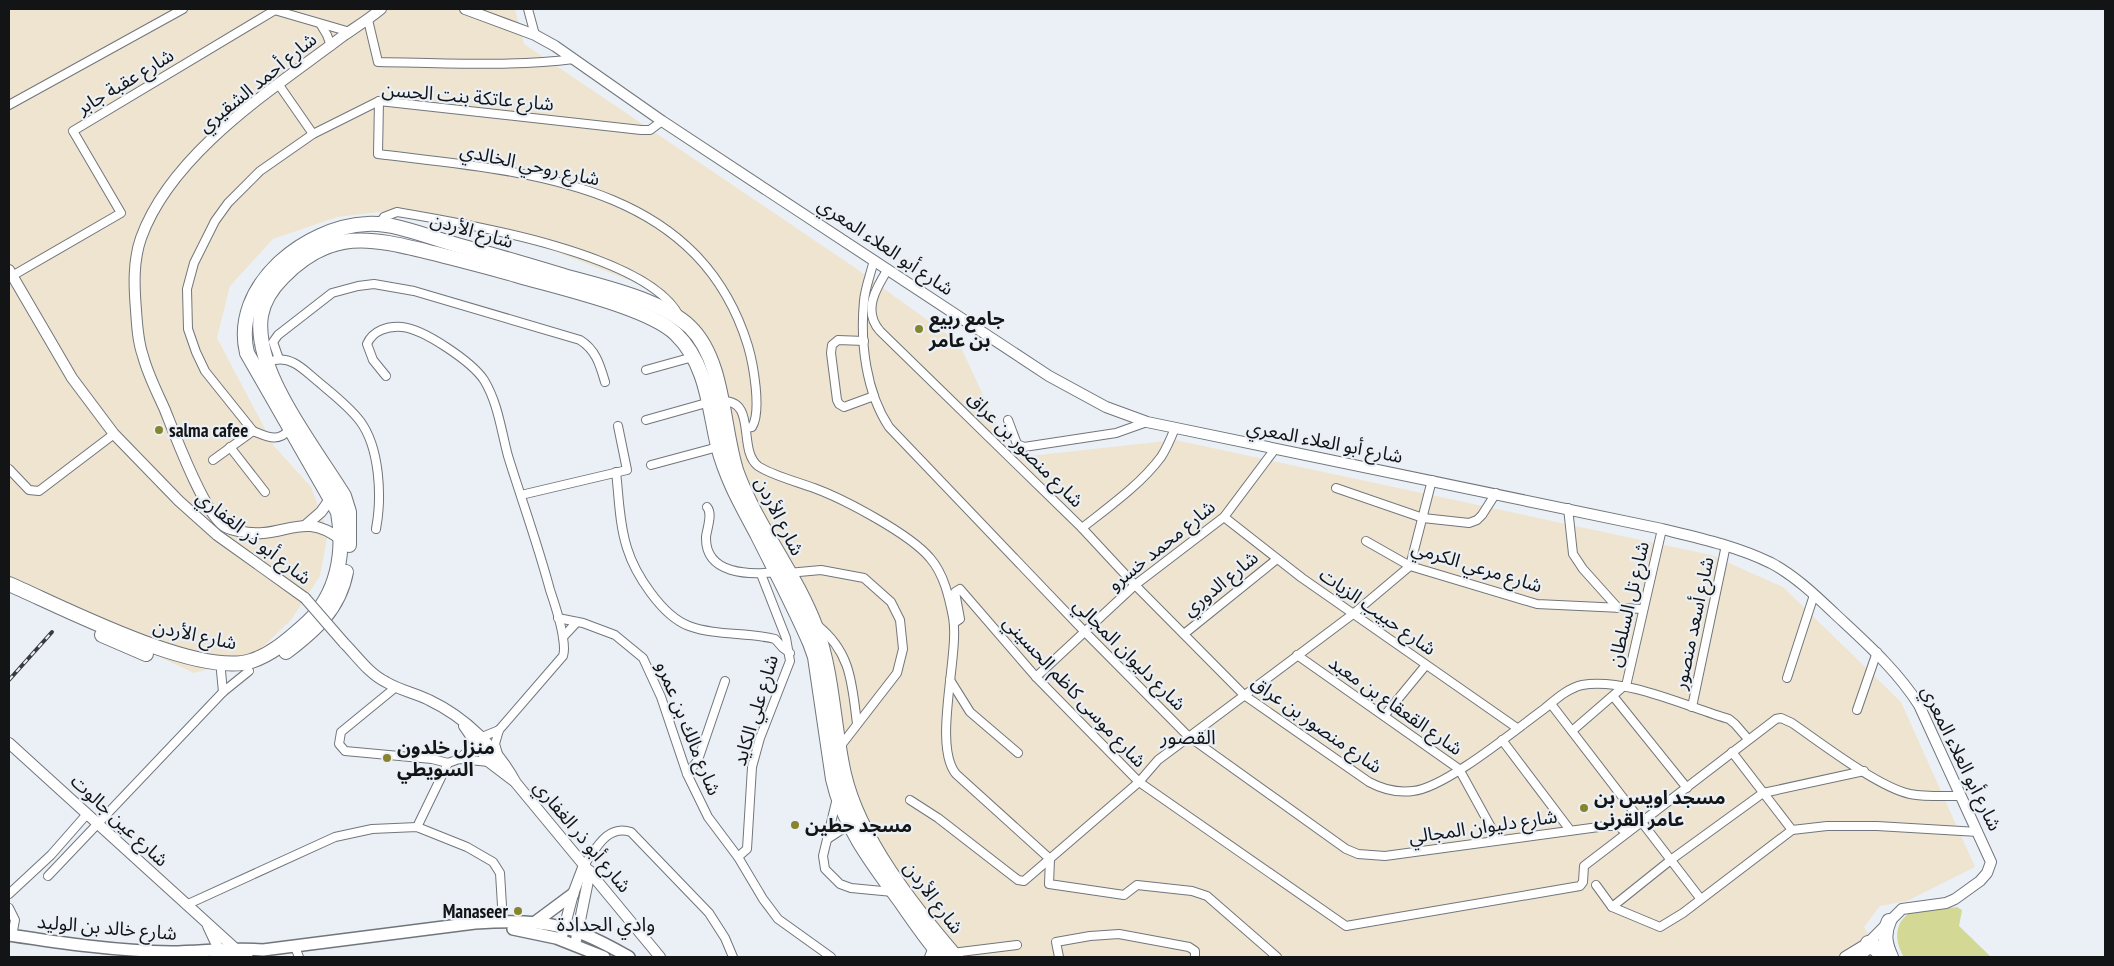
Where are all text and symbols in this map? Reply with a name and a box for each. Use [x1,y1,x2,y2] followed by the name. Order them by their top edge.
[193,27,323,140] street label: شارع أحمد الشقيري
[71,43,179,122] street label: شارع عقبة جابر
[381,77,555,117] street label: شارع عاتكة بنت الحسن
[457,137,602,194] street label: شارع روحي الخالدي
[812,192,958,303] street label: شارع أبو العلاء المعري
[427,207,516,255] street label: شارع الأردن
[928,306,1005,352] place label: جامع ربيع بن عامر
[913,323,925,335] marker: جامع ربيع بن عامر
[962,386,1089,513] street label: شارع منصور بن عراق
[1244,414,1405,471] street label: شارع أبو العلاء المعري
[169,418,248,442] place label: salma cafee
[153,424,165,436] marker: salma cafee
[748,473,810,560] street label: شارع الأردن
[190,485,316,592] street label: شارع أبو ذر الغفاري
[1102,494,1221,597] street label: شارع محمد خسرو
[1408,535,1545,601] street label: شارع مرعي الكرمي
[1602,539,1656,670] street label: شارع تل السلطان
[1177,545,1265,623] street label: شارع الدوري
[1667,555,1721,693] street label: شارع أسعد منصور
[1314,562,1441,662] street label: شارع حبيب الزيات
[1066,593,1191,718] street label: شارع دليوان المجالي
[996,610,1152,774] street label: شارع موسى كاظم الحسيني
[150,613,239,657] street label: شارع الأردن
[1323,650,1468,762] street label: شارع القعقاع بن معبد
[727,652,787,769] street label: شارع علي الكايد
[649,657,727,799] street label: شارع مالك بن عمرو
[1246,670,1387,780] street label: شارع منصور بن عراق
[1913,681,2008,836] street label: شارع أبو العلاء المعري
[1159,724,1216,750] district label: القصور
[397,735,495,784] place label: منزل خلدون السويطي
[381,752,393,764] marker: منزل خلدون السويطي
[65,769,174,873] street label: شارع عين جالوت
[526,775,637,899] street label: شارع أبو ذر الغفاري
[1594,785,1726,831] place label: مسجد اويس بن عامر القرنى
[1578,802,1590,814] marker: مسجد اويس بن عامر القرنى
[1407,804,1559,852] street label: شارع دليوان المجالي
[805,813,912,837] place label: مسجد حطين
[789,819,801,831] marker: مسجد حطين
[897,856,969,939] street label: شارع الأردن
[443,899,508,923] place label: Manaseer
[512,905,524,917] marker: Manaseer
[36,909,178,947] street label: شارع خالد بن الوليد
[557,911,655,940] district label: وادي الحدادة

